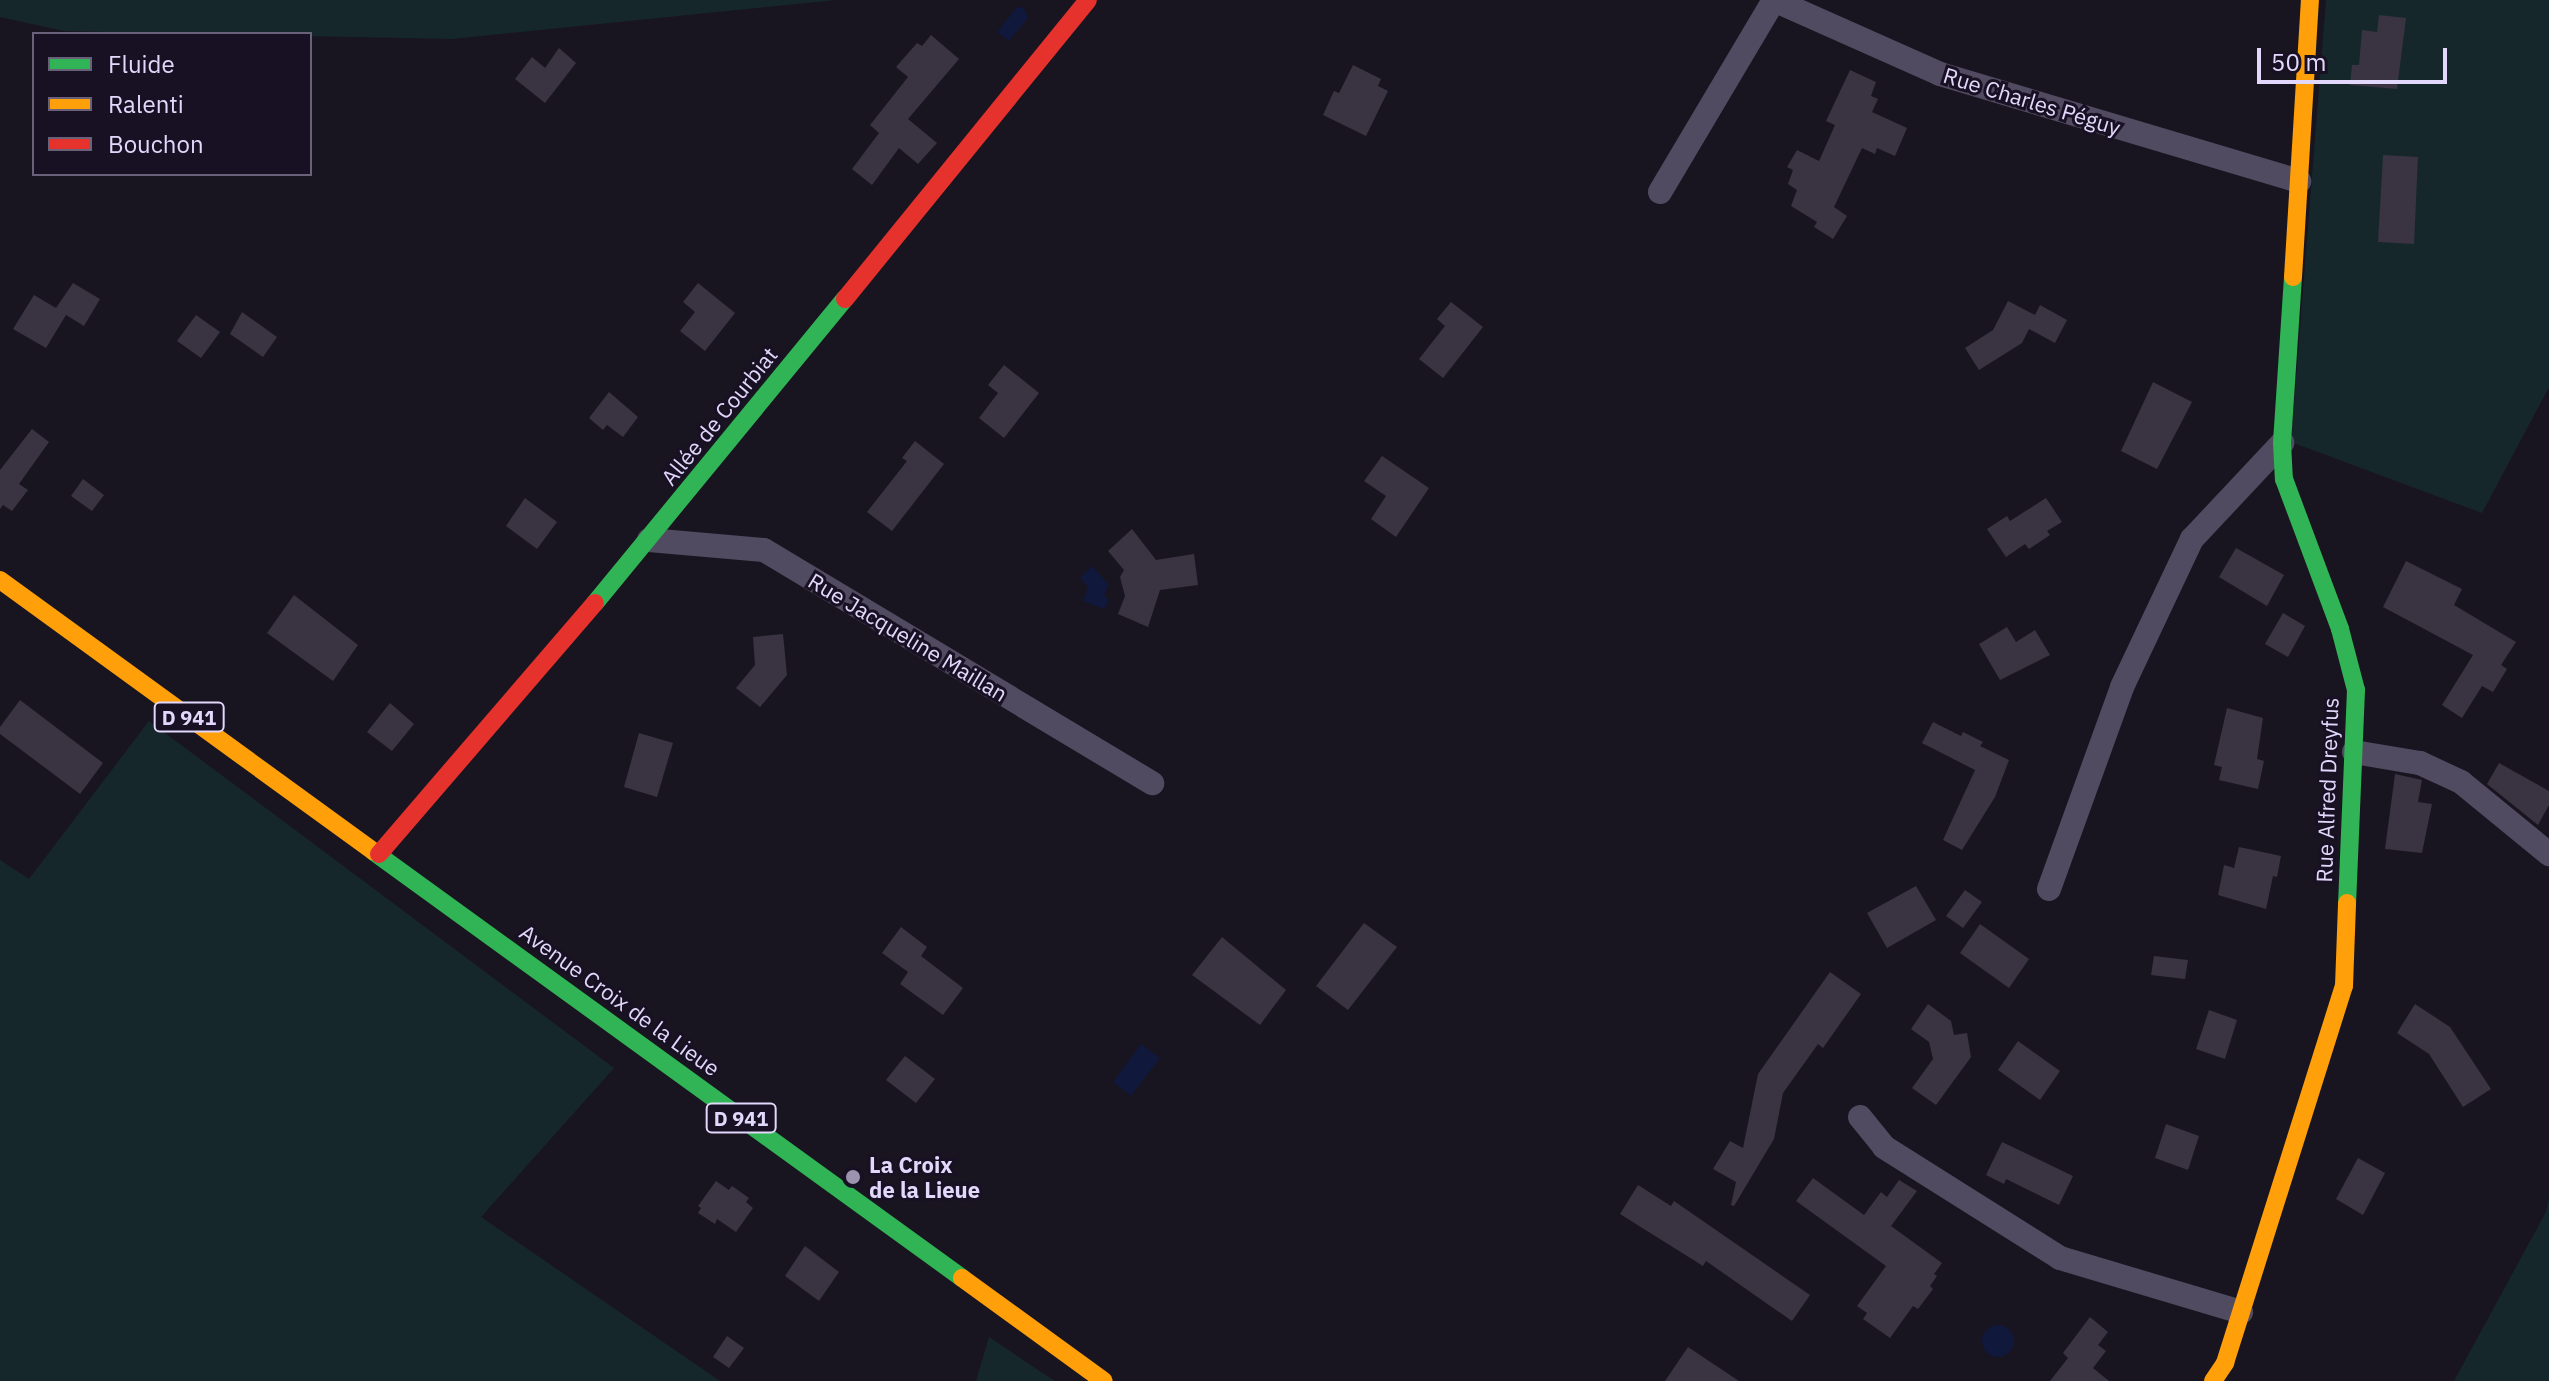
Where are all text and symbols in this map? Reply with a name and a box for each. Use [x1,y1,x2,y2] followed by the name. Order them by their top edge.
[32,32,312,176] legend
[2261,32,2451,82] scale bar
[2271,46,2326,78] text: 50 m
[108,48,175,80] text: Fluide
[1940,62,2124,140] street label: Rue Charles Péguy
[108,88,184,120] text: Ralenti
[108,128,204,160] text: Bouchon
[655,342,783,490] street label: Allée de Courbiat
[804,567,1012,707] street label: Rue Jacqueline Maillan
[2311,697,2343,883] street label: Rue Alfred Dreyfus
[153,701,225,733] road number: D 941
[515,919,725,1081] street label: Avenue Croix de la Lieue
[705,1102,777,1134] road number: D 941
[869,1151,980,1202] place label: La Croix de la Lieue
[844,1168,862,1186] marker: La Croix de la Lieue

